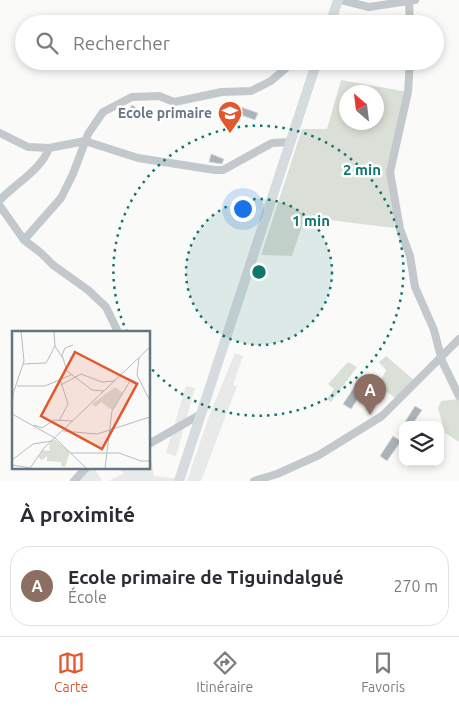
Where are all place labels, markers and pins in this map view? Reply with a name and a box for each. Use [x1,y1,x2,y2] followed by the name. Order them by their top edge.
[217,100,243,134] school or university icon: Ecole primaire
[118,105,212,121] place label: Ecole primaire
[250,263,268,281] centre of rings
[354,374,386,415] pin: A

